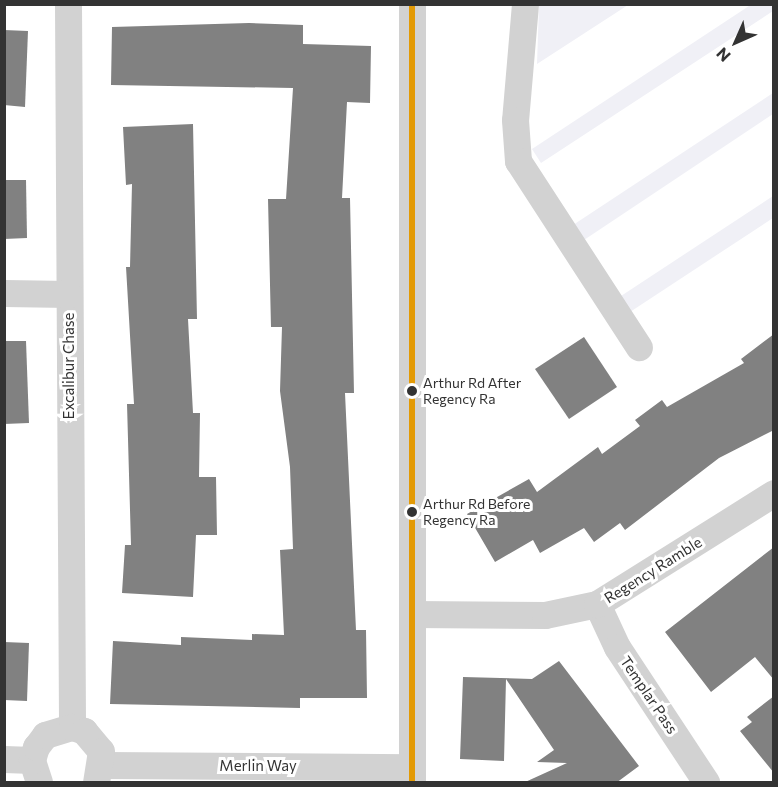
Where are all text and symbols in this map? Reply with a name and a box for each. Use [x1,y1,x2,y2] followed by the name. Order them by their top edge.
[706,12,766,72] north arrow
[712,44,734,66] text: N
[60,312,78,420] street label: Excalibur Chase
[423,375,521,408] place label: Arthur Rd After Regency Ra
[406,385,418,397] marker: Arthur Rd After Regency Ra
[423,496,530,528] place label: Arthur Rd Before Regency Ra
[406,506,418,518] marker: Arthur Rd Before Regency Ra
[601,533,705,607] street label: Regency Ramble
[616,653,682,737] street label: Templar Pass
[219,757,297,775] street label: Merlin Way

